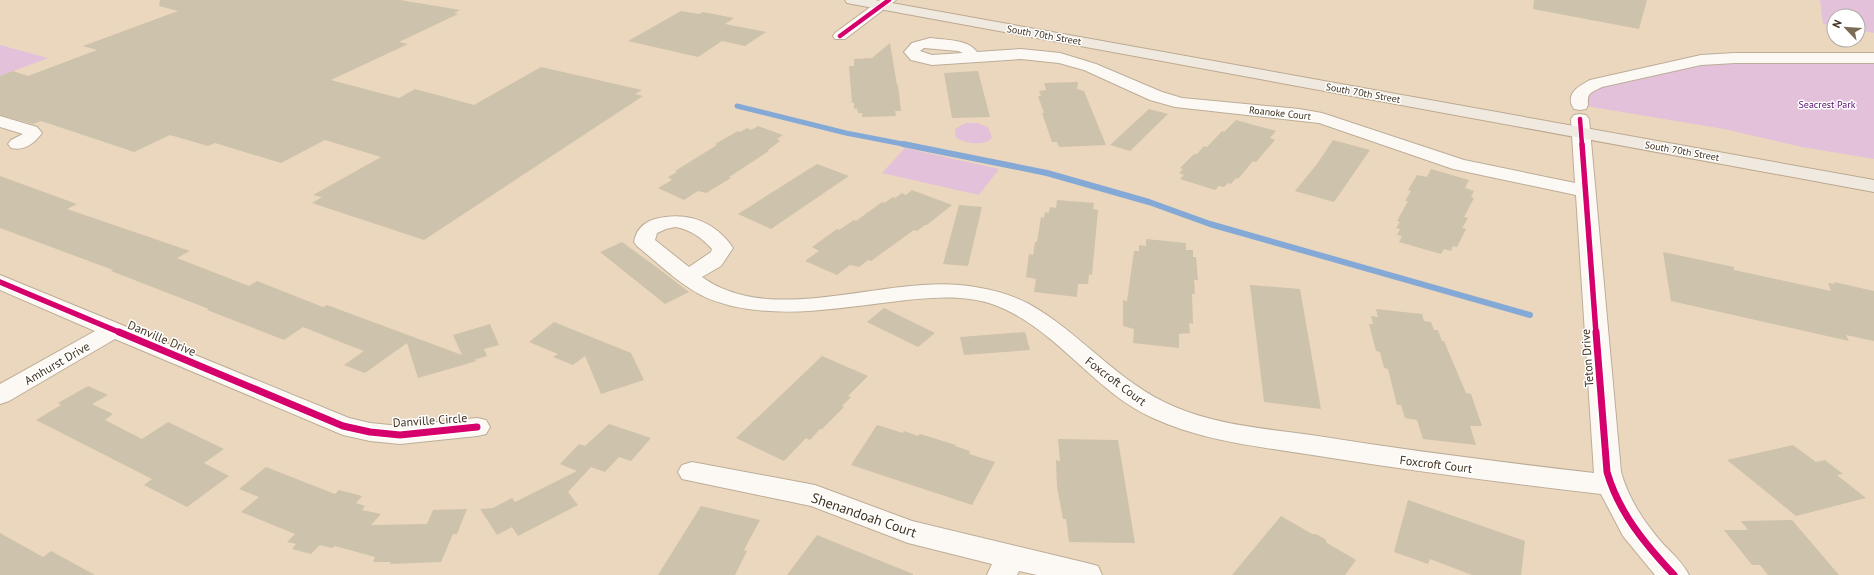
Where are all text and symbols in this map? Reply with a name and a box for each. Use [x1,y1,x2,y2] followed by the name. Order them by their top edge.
[1826,8,1866,48] north arrow
[1829,18,1845,30] text: N
[1006,22,1083,48] street label: South 70th Street
[1325,80,1402,106] street label: South 70th Street
[1799,98,1856,111] park label: Seacrest Park
[1248,103,1312,123] street label: Roanoke Court
[1644,138,1721,164] street label: South 70th Street
[126,317,198,359] street label: Danville Drive
[1577,328,1597,388] street label: Teton Drive
[22,338,92,388] street label: Amhurst Drive
[1082,353,1150,409] street label: Foxcroft Court
[392,410,468,430] street label: Danville Circle
[1399,452,1473,476] street label: Foxcroft Court
[809,489,919,542] street label: Shenandoah Court

